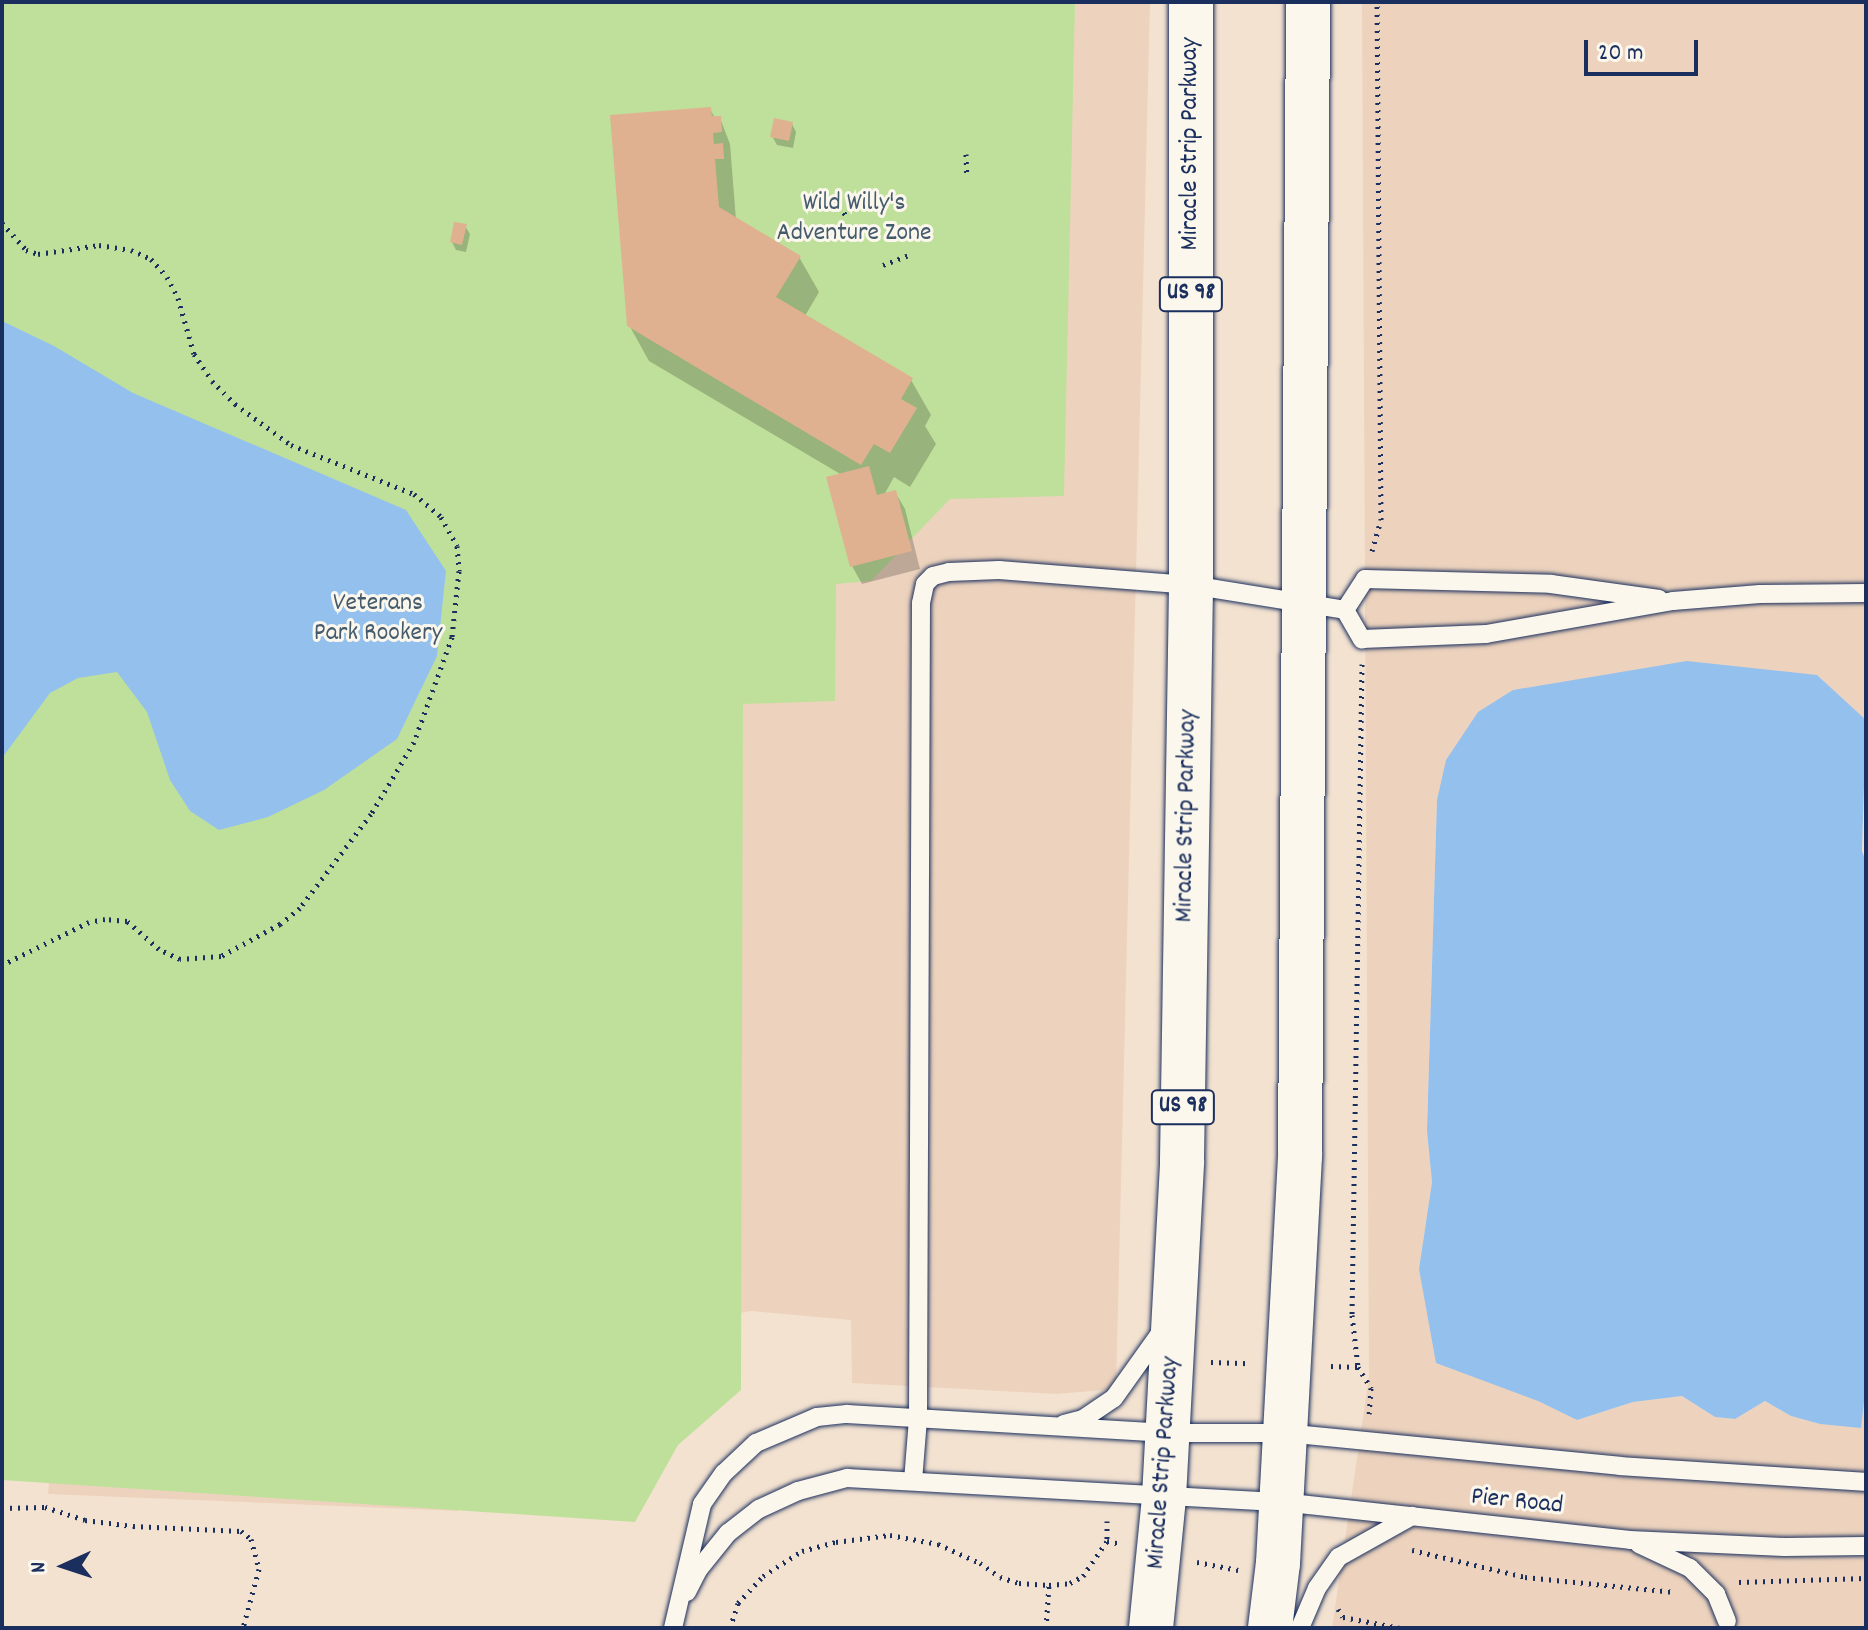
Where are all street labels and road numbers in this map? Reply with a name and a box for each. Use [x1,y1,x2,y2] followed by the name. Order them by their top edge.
[1175,37,1207,251] street label: Miracle Strip Parkway
[1157,274,1225,314] road number: US 98
[1170,709,1204,923] street label: Miracle Strip Parkway
[1149,1087,1217,1127] road number: US 98
[1141,1356,1187,1570] street label: Miracle Strip Parkway
[1470,1482,1564,1522] street label: Pier Road

